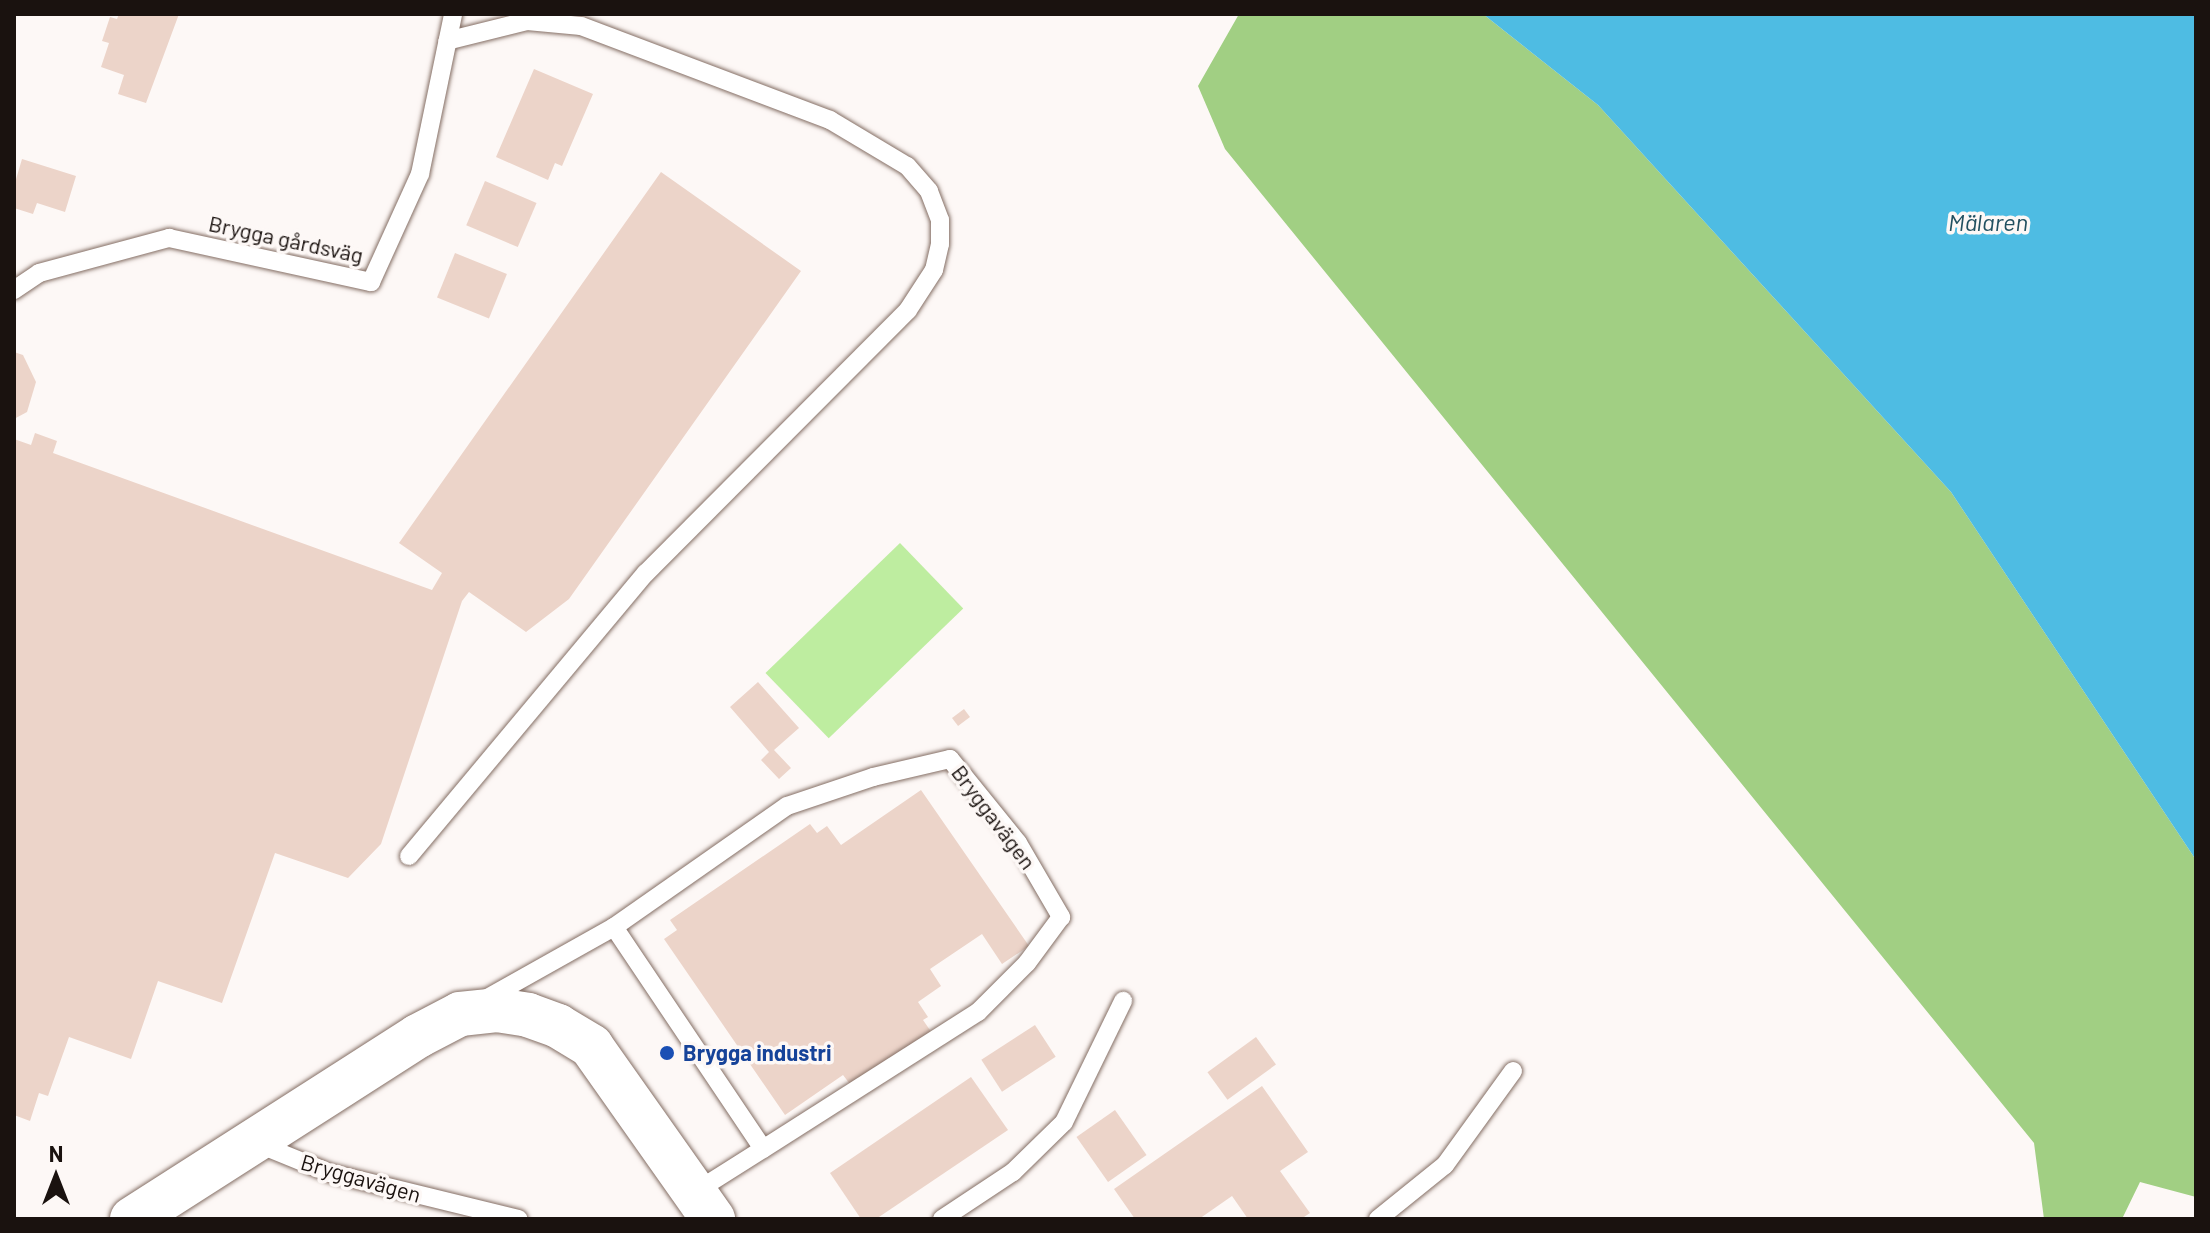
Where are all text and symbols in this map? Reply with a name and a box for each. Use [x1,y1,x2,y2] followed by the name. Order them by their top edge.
[1948,208,2028,236] water label: Mälaren
[206,210,366,268] street label: Brygga gårdsväg
[946,760,1042,874] street label: Bryggavägen
[683,1040,832,1066] place label: Brygga industri
[658,1044,676,1062] marker: Brygga industri
[16,1137,96,1217] north arrow
[49,1140,63,1166] text: N
[298,1148,424,1208] street label: Bryggavägen

